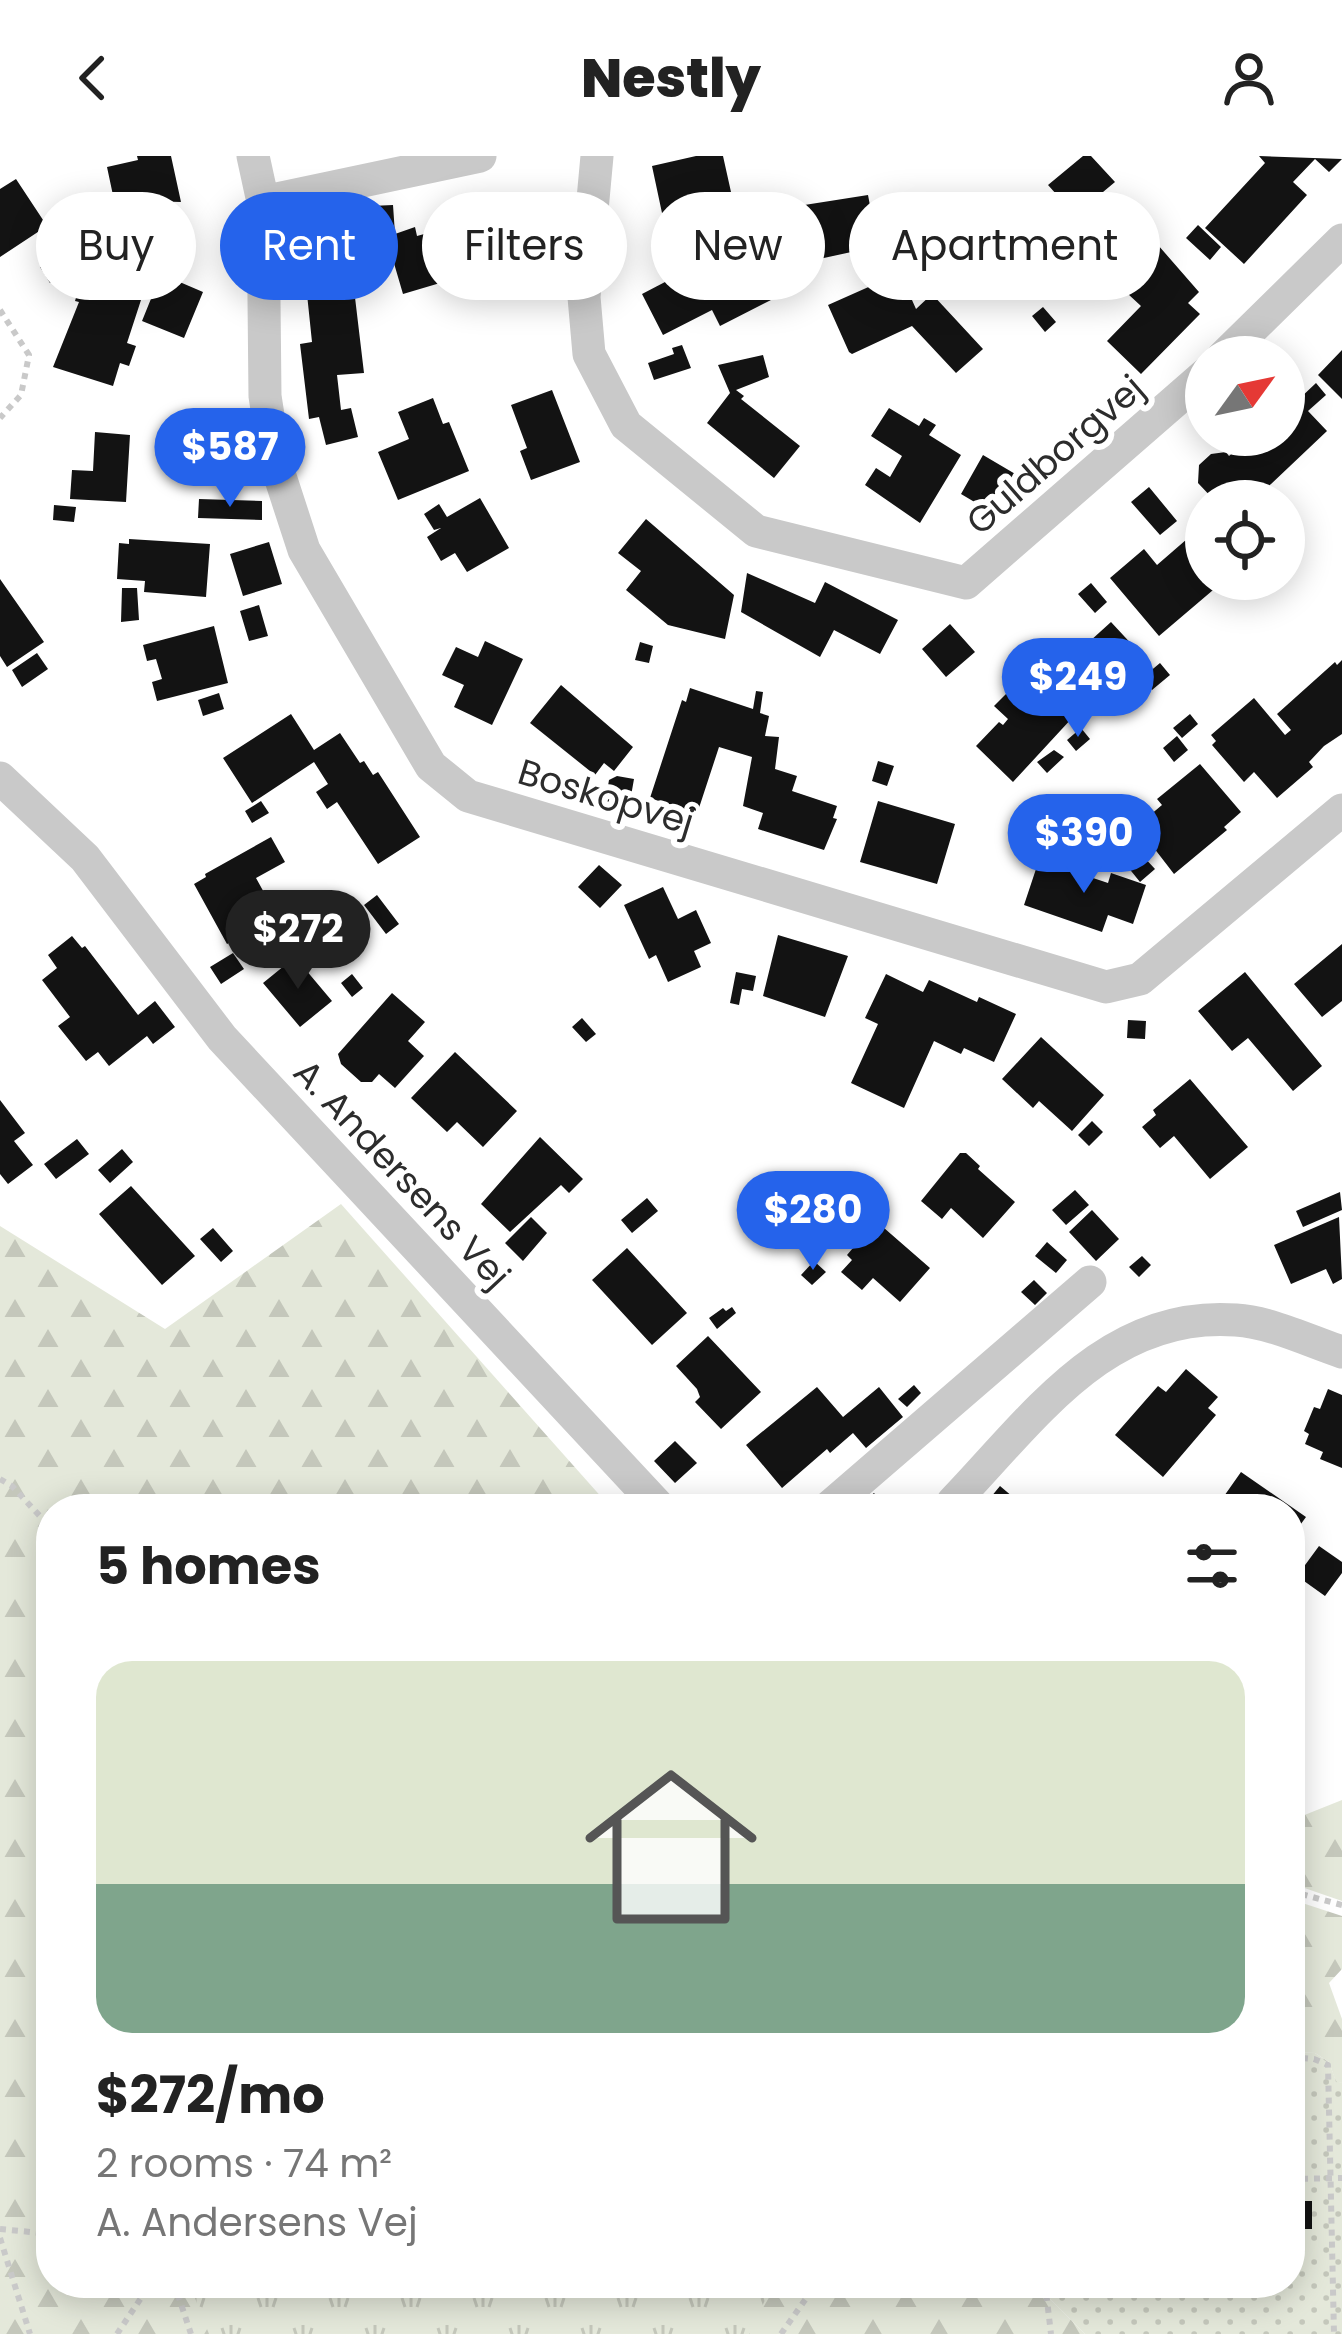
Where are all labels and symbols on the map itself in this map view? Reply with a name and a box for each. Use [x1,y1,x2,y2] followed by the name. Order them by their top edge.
[1185,336,1305,456] north arrow
[955,363,1155,547] street label: Guldborgvej
[159,408,301,510] pin: $587
[1007,638,1149,740] pin: $249
[512,746,700,848] street label: Boskopvej
[1013,794,1155,896] pin: $390
[227,890,369,992] pin: $272
[282,1048,522,1300] street label: A. Andersens Vej
[742,1171,884,1273] pin: $280

